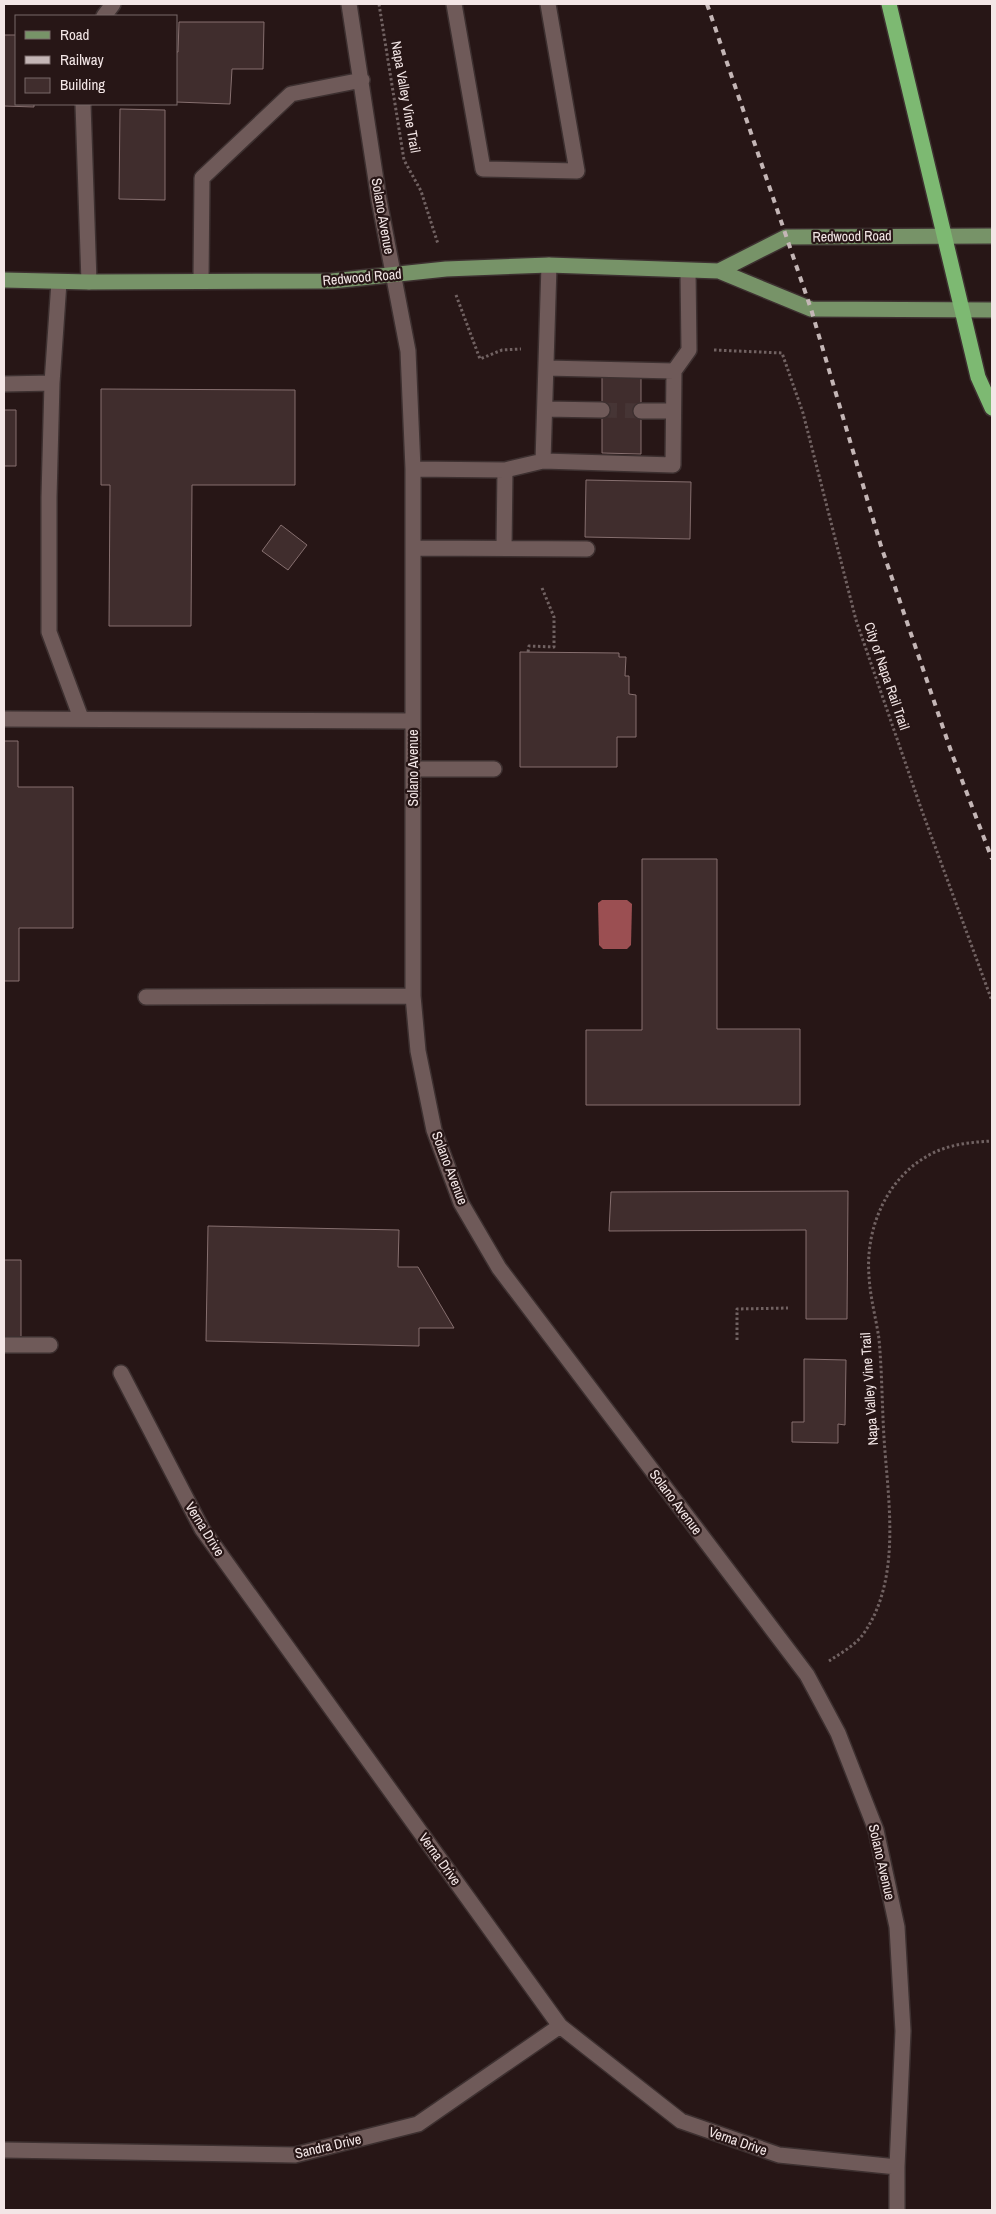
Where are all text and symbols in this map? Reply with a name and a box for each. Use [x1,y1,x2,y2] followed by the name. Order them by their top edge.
[15,15,178,105] legend
[60,24,89,45] text: Road
[387,40,425,154] street label: Napa Valley Vine Trail
[60,49,105,70] text: Railway
[60,74,105,95] text: Building
[367,176,399,256] street label: Solano Avenue
[812,226,892,246] street label: Redwood Road
[322,265,402,289] street label: Redwood Road
[860,620,914,732] street label: City of Napa Rail Trail
[404,729,422,807] street label: Solano Avenue
[428,1129,472,1207] street label: Solano Avenue
[856,1332,882,1446] street label: Napa Valley Vine Trail
[646,1466,706,1538] street label: Solano Avenue
[181,1499,229,1559] street label: Verna Drive
[865,1822,899,1902] street label: Solano Avenue
[415,1829,465,1889] street label: Verna Drive
[706,2123,770,2159] street label: Verna Drive
[293,2130,363,2162] street label: Sandra Drive

